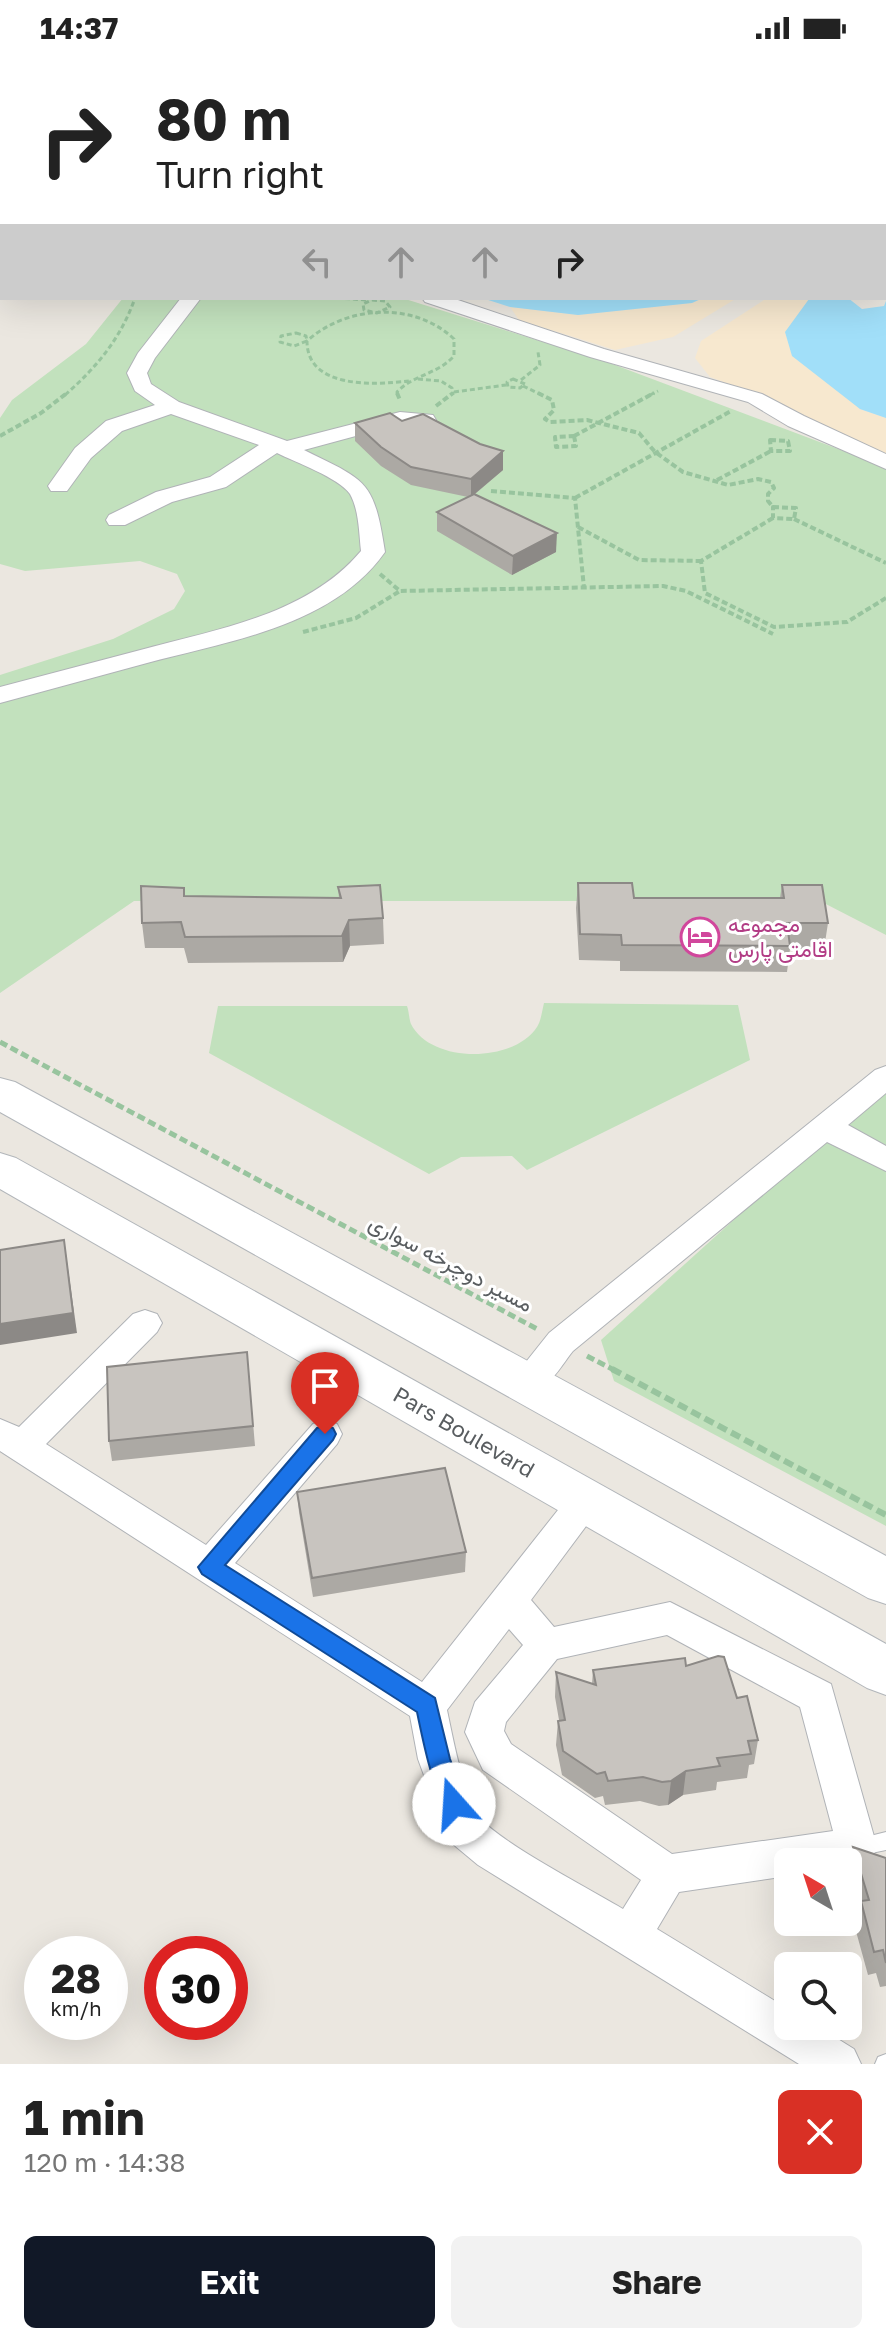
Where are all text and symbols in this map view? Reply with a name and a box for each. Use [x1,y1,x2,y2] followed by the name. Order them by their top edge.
[40,10,118,46] text: 14:37
[156,85,291,152] text: 80 m
[24,88,128,192] icon: right
[156,153,324,196] text: Turn right
[295,240,339,284] icon: left
[379,240,423,284] icon: ahead
[463,240,507,284] icon: ahead
[547,240,591,284] icon: right
[728,910,833,964] place label: مجموعه اقامتی پارس
[679,916,721,958] hotel icon: مجموعه اقامتی پارس
[364,1208,538,1319] street label: مسیر دوچرخه سواری
[291,1352,359,1434] pin
[303,1364,347,1408] icon: arrive
[389,1380,540,1483] street label: Pars Boulevard
[412,1762,496,1846] position arrow
[774,1848,862,1936] north arrow
[774,1848,862,2040] map controls
[144,1936,248,2040] speed limit sign: 30
[774,1952,862,2040] button: search
[51,1954,101,2002] text: 28
[51,1996,101,2020] text: km/h
[24,2088,145,2146] text: 1 min
[778,2090,862,2174] button: close
[24,2147,185,2178] text: 120 m · 14:38
[24,2236,435,2328] button: Exit
[451,2236,862,2328] button: Share

